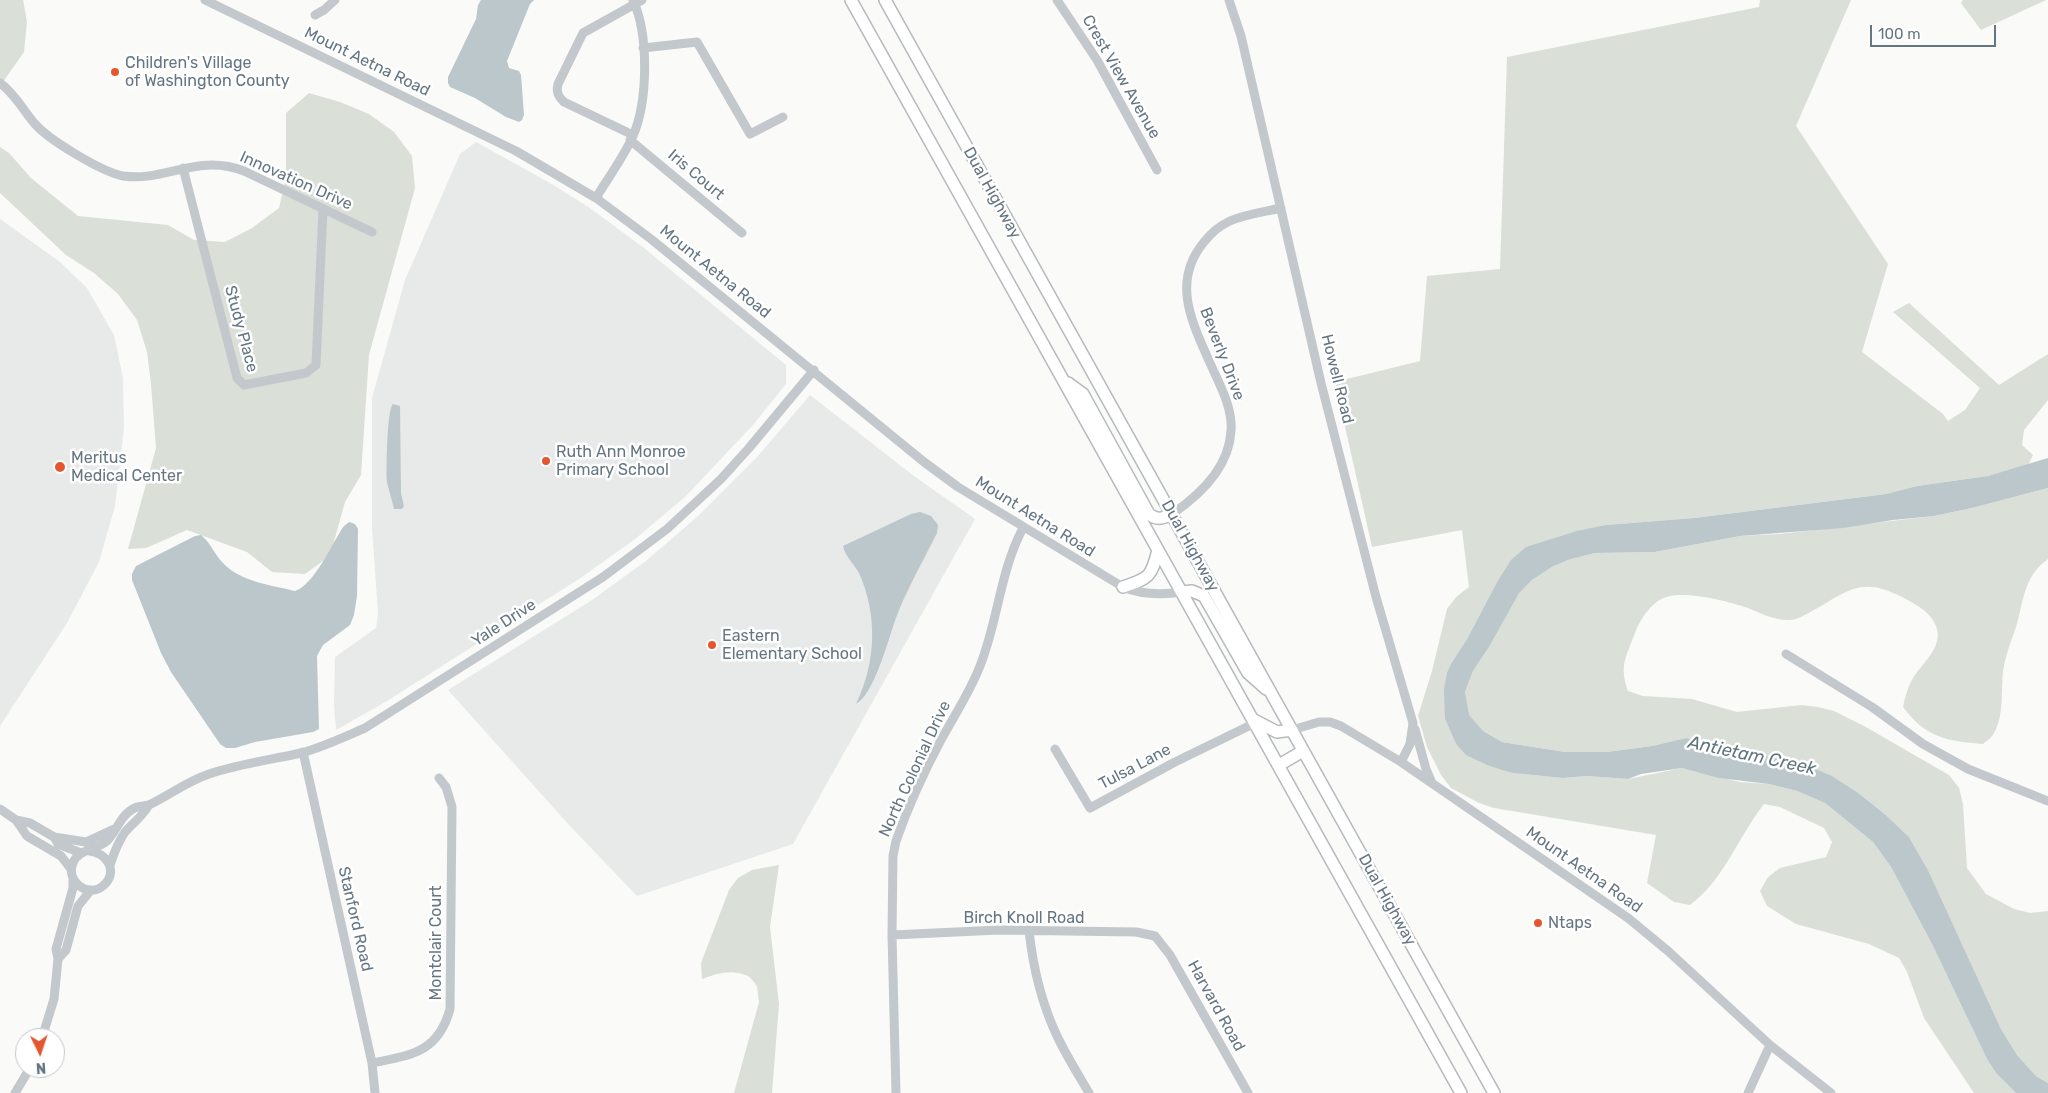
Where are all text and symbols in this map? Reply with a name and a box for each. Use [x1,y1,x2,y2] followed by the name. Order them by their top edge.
[1078,12,1164,142] street label: Crest View Avenue
[1873,15,1999,47] scale bar
[301,23,433,101] street label: Mount Aetna Road
[1878,25,1920,43] text: 100 m
[125,53,290,91] place label: Children's Village of Washington County
[109,66,121,78] marker: Children's Village of Washington County
[959,144,1025,242] street label: Dual Highway
[664,146,728,204] street label: Iris Court
[237,148,355,214] street label: Innovation Drive
[656,221,774,323] street label: Mount Aetna Road
[220,284,262,374] street label: Study Place
[1195,305,1249,403] street label: Beverly Drive
[1317,332,1357,426] street label: Howell Road
[556,442,686,480] place label: Ruth Ann Monroe Primary School
[71,448,182,486] place label: Meritus Medical Center
[540,455,552,467] marker: Ruth Ann Monroe Primary School
[53,460,67,474] marker: Meritus Medical Center
[972,472,1098,562] street label: Mount Aetna Road
[1157,497,1223,595] street label: Dual Highway
[468,595,540,651] street label: Yale Drive
[722,626,862,664] place label: Eastern Elementary School
[706,639,718,651] marker: Eastern Elementary School
[875,698,955,840] street label: North Colonial Drive
[1686,732,1818,780] water label: Antietam Creek
[1096,740,1174,794] street label: Tulsa Lane
[1522,823,1646,917] street label: Mount Aetna Road
[1354,851,1420,949] street label: Dual Highway
[334,865,376,973] street label: Stanford Road
[426,886,446,1000] street label: Montclair Court
[963,908,1085,928] street label: Birch Knoll Road
[1548,913,1592,933] place label: Ntaps
[1532,917,1544,929] marker: Ntaps
[1183,957,1249,1055] street label: Harvard Road
[15,1028,65,1078] north arrow
[35,1059,47,1076] text: N

